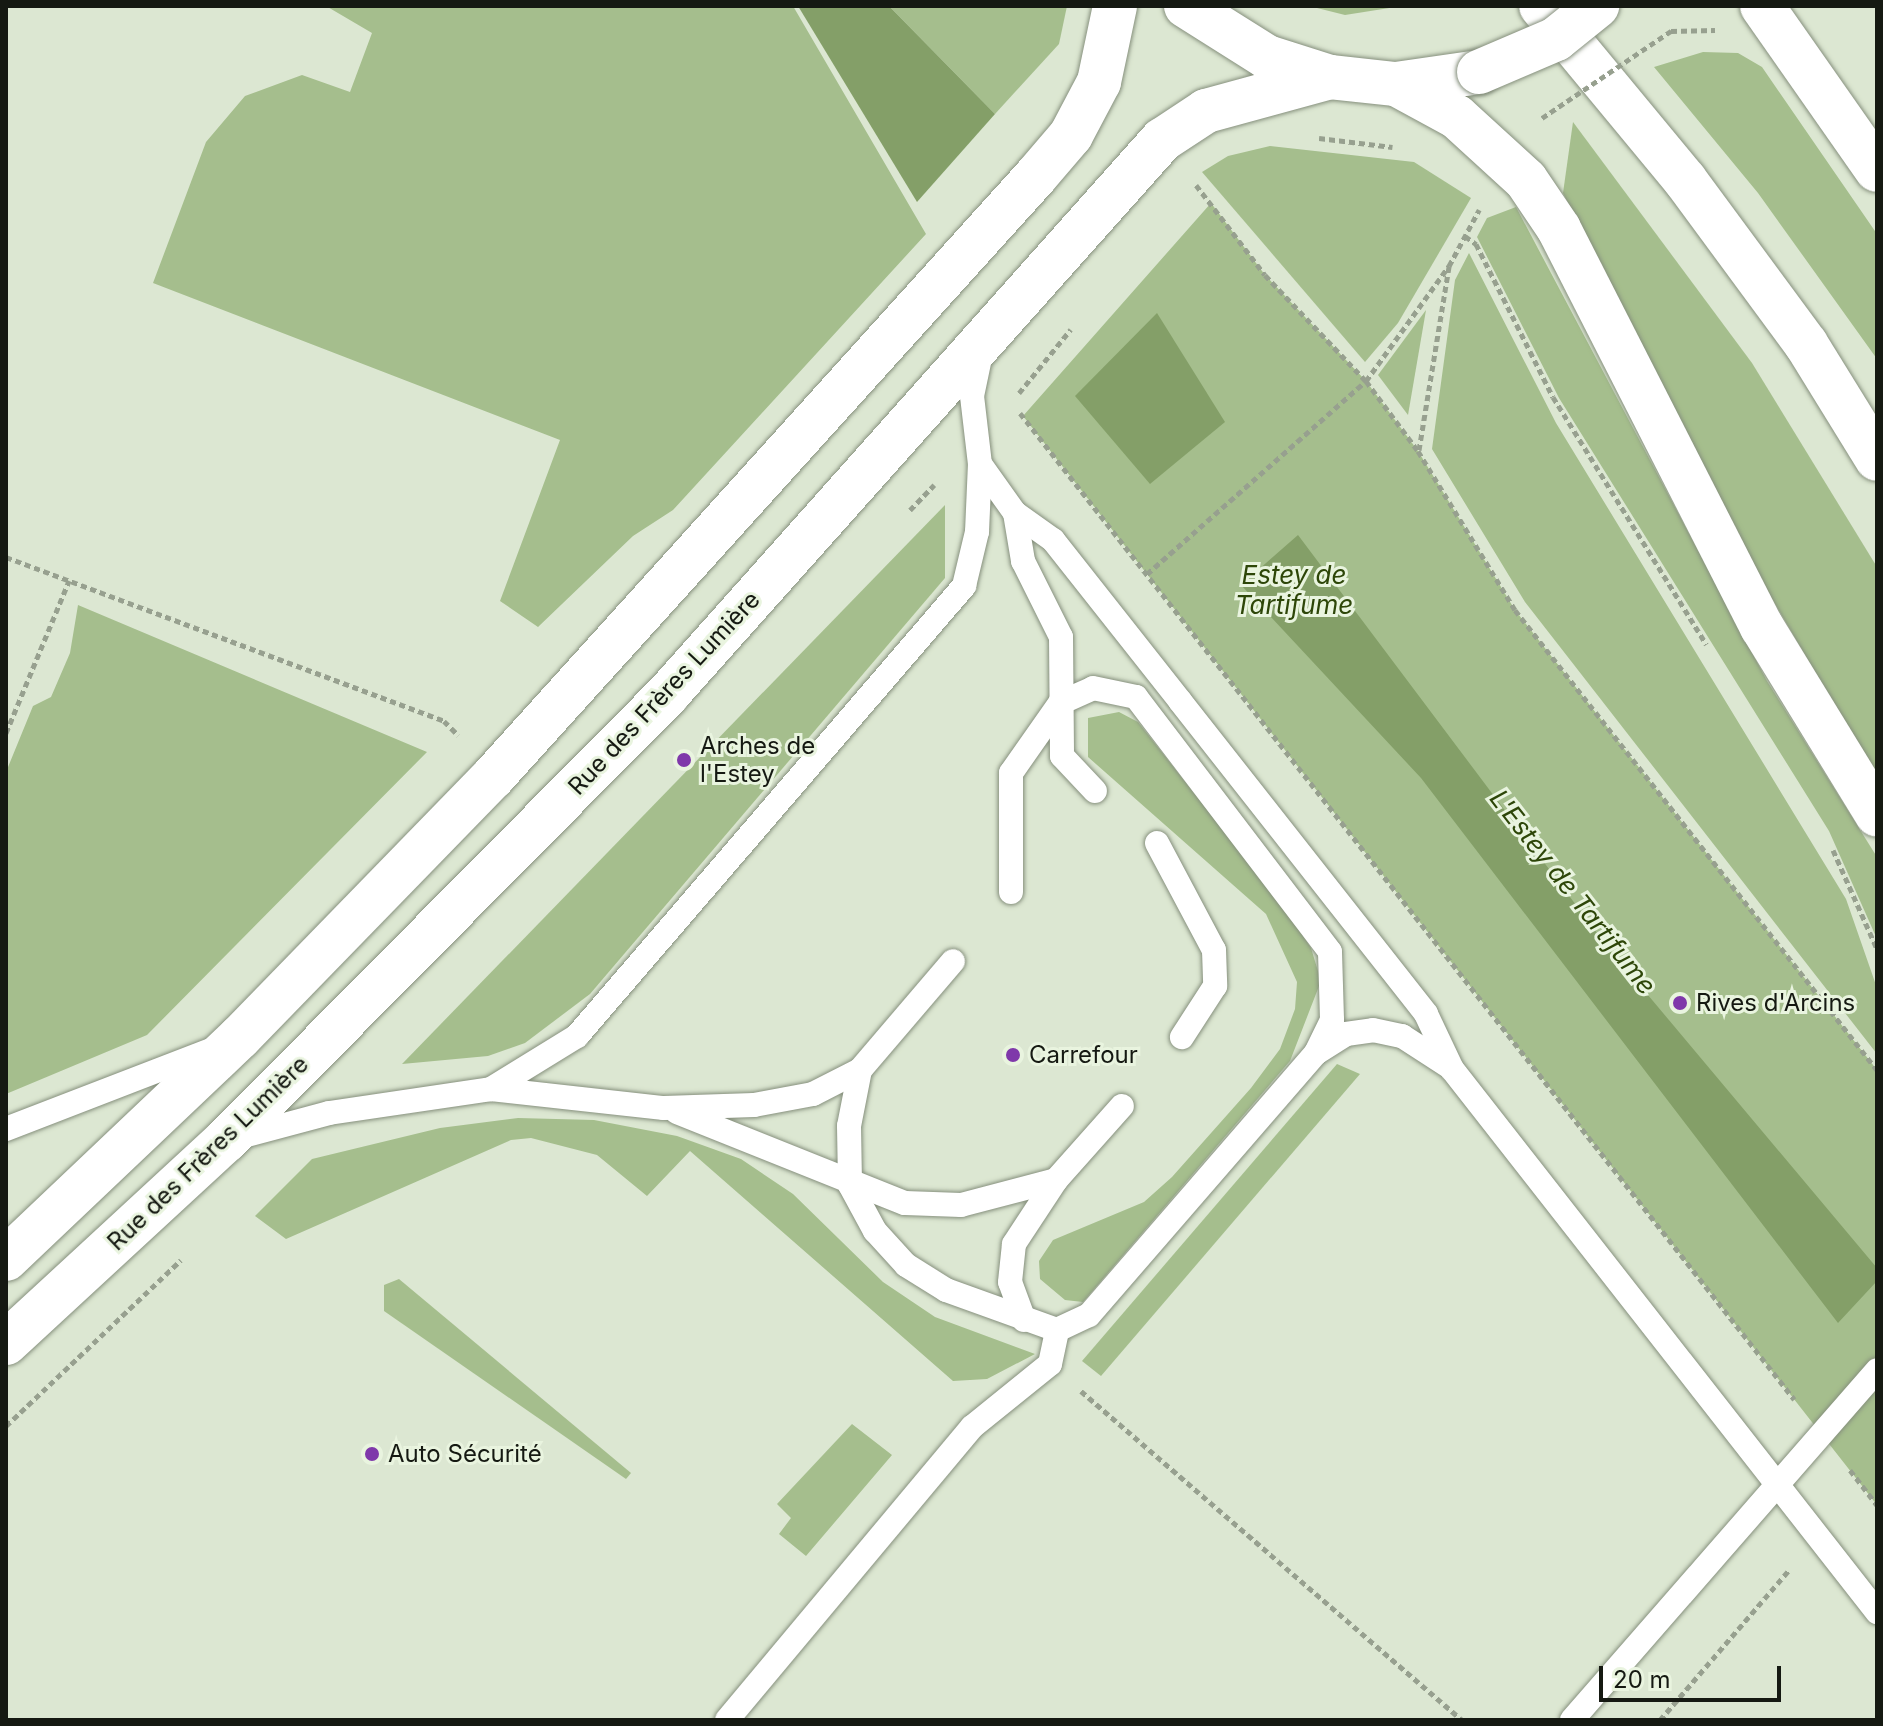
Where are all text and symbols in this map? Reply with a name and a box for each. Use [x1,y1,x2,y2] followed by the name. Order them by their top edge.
[1235,559,1353,620] water label: Estey de Tartifume
[562,585,766,801] street label: Rue des Frères Lumière
[700,732,815,788] place label: Arches de l'Estey
[675,751,693,769] marker: Arches de l'Estey
[1483,784,1663,1000] water label: L'Estey de Tartifume
[1696,989,1855,1017] place label: Rives d'Arcins
[1671,994,1689,1012] marker: Rives d'Arcins
[1029,1041,1138,1069] place label: Carrefour
[1004,1046,1022,1064] marker: Carrefour
[102,1050,314,1256] street label: Rue des Frères Lumière
[388,1440,542,1468] place label: Auto Sécurité
[363,1445,381,1463] marker: Auto Sécurité
[1603,1650,1785,1700] scale bar
[1613,1665,1671,1694] text: 20 m

